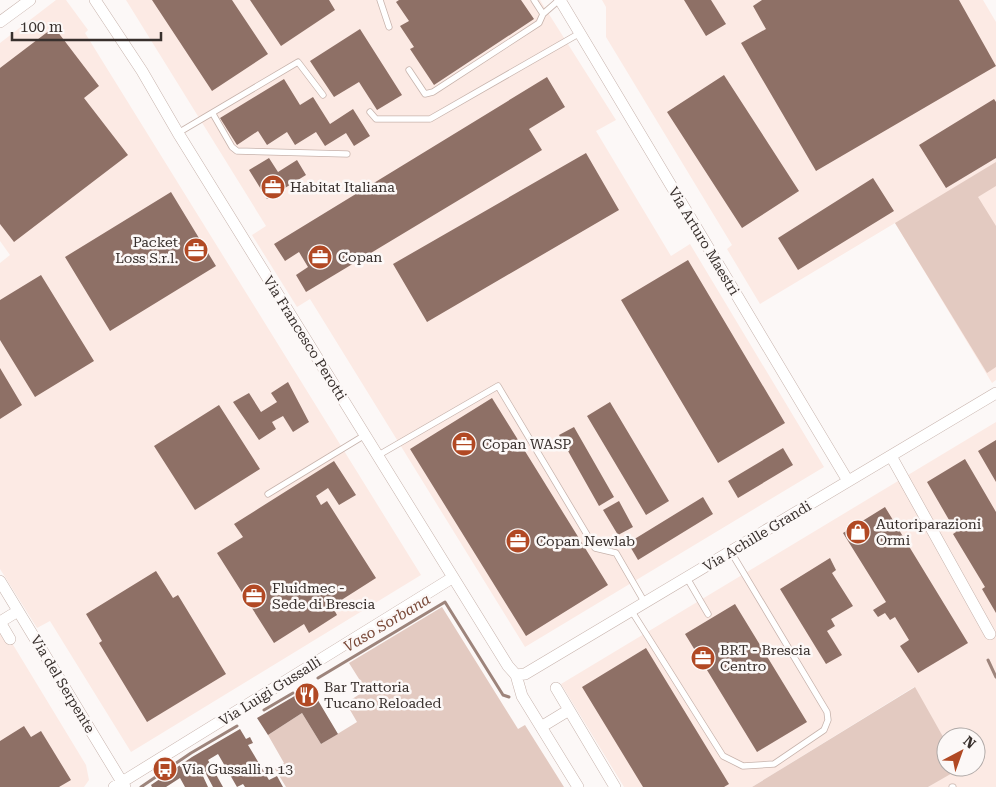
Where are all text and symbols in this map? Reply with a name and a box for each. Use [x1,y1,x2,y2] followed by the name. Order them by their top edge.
[12,10,161,42] scale bar
[20,18,63,36] text: 100 m
[260,174,286,200] office icon: Habitat Italiana
[290,179,395,195] place label: Habitat Italiana
[665,184,743,298] street label: Via Arturo Maestri
[115,234,178,266] place label: Packet Loss S.r.l.
[183,237,209,263] office icon: Packet Loss S.r.l.
[307,244,333,270] office icon: Copan
[338,249,382,265] place label: Copan
[260,273,350,404] street label: Via Francesco Perotti
[451,431,477,457] office icon: Copan WASP
[482,436,571,452] place label: Copan WASP
[700,497,814,575] street label: Via Achille Grandi
[876,516,982,548] place label: Autoriparazioni Ormi
[845,519,871,545] shop icon: Autoriparazioni Ormi
[505,528,531,554] office icon: Copan Newlab
[536,533,635,549] place label: Copan Newlab
[272,580,375,612] place label: Fluidmec - Sede di Brescia
[241,583,267,609] office icon: Fluidmec - Sede di Brescia
[340,590,434,656] water label: Vaso Sorbana
[28,632,99,736] street label: Via del Serpente
[720,642,811,674] place label: BRT - Brescia Centro
[690,645,716,671] office icon: BRT - Brescia Centro
[216,653,324,729] street label: Via Luigi Gussalli
[324,679,442,711] place label: Bar Trattoria Tucano Reloaded
[294,682,320,708] restaurant icon: Bar Trattoria Tucano Reloaded
[936,727,986,777] north arrow
[960,733,979,752] text: N
[152,756,178,782] bus stop icon: Via Gussalli n 13
[182,761,293,777] place label: Via Gussalli n 13

